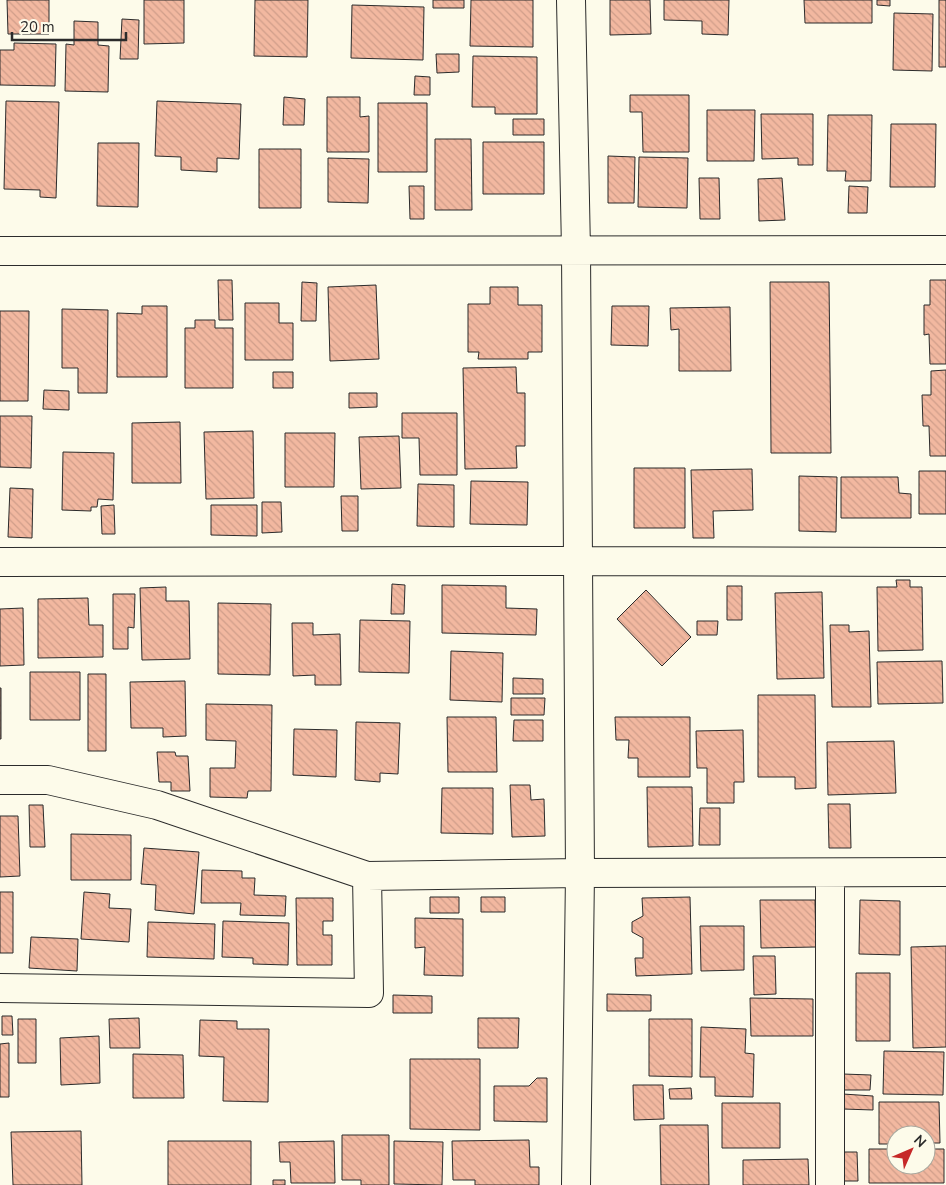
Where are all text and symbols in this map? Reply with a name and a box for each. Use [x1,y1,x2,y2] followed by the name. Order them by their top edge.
[12,10,126,42] scale bar
[20,17,55,37] text: 20 m
[886,1125,936,1175] north arrow
[909,1131,930,1152] text: N

